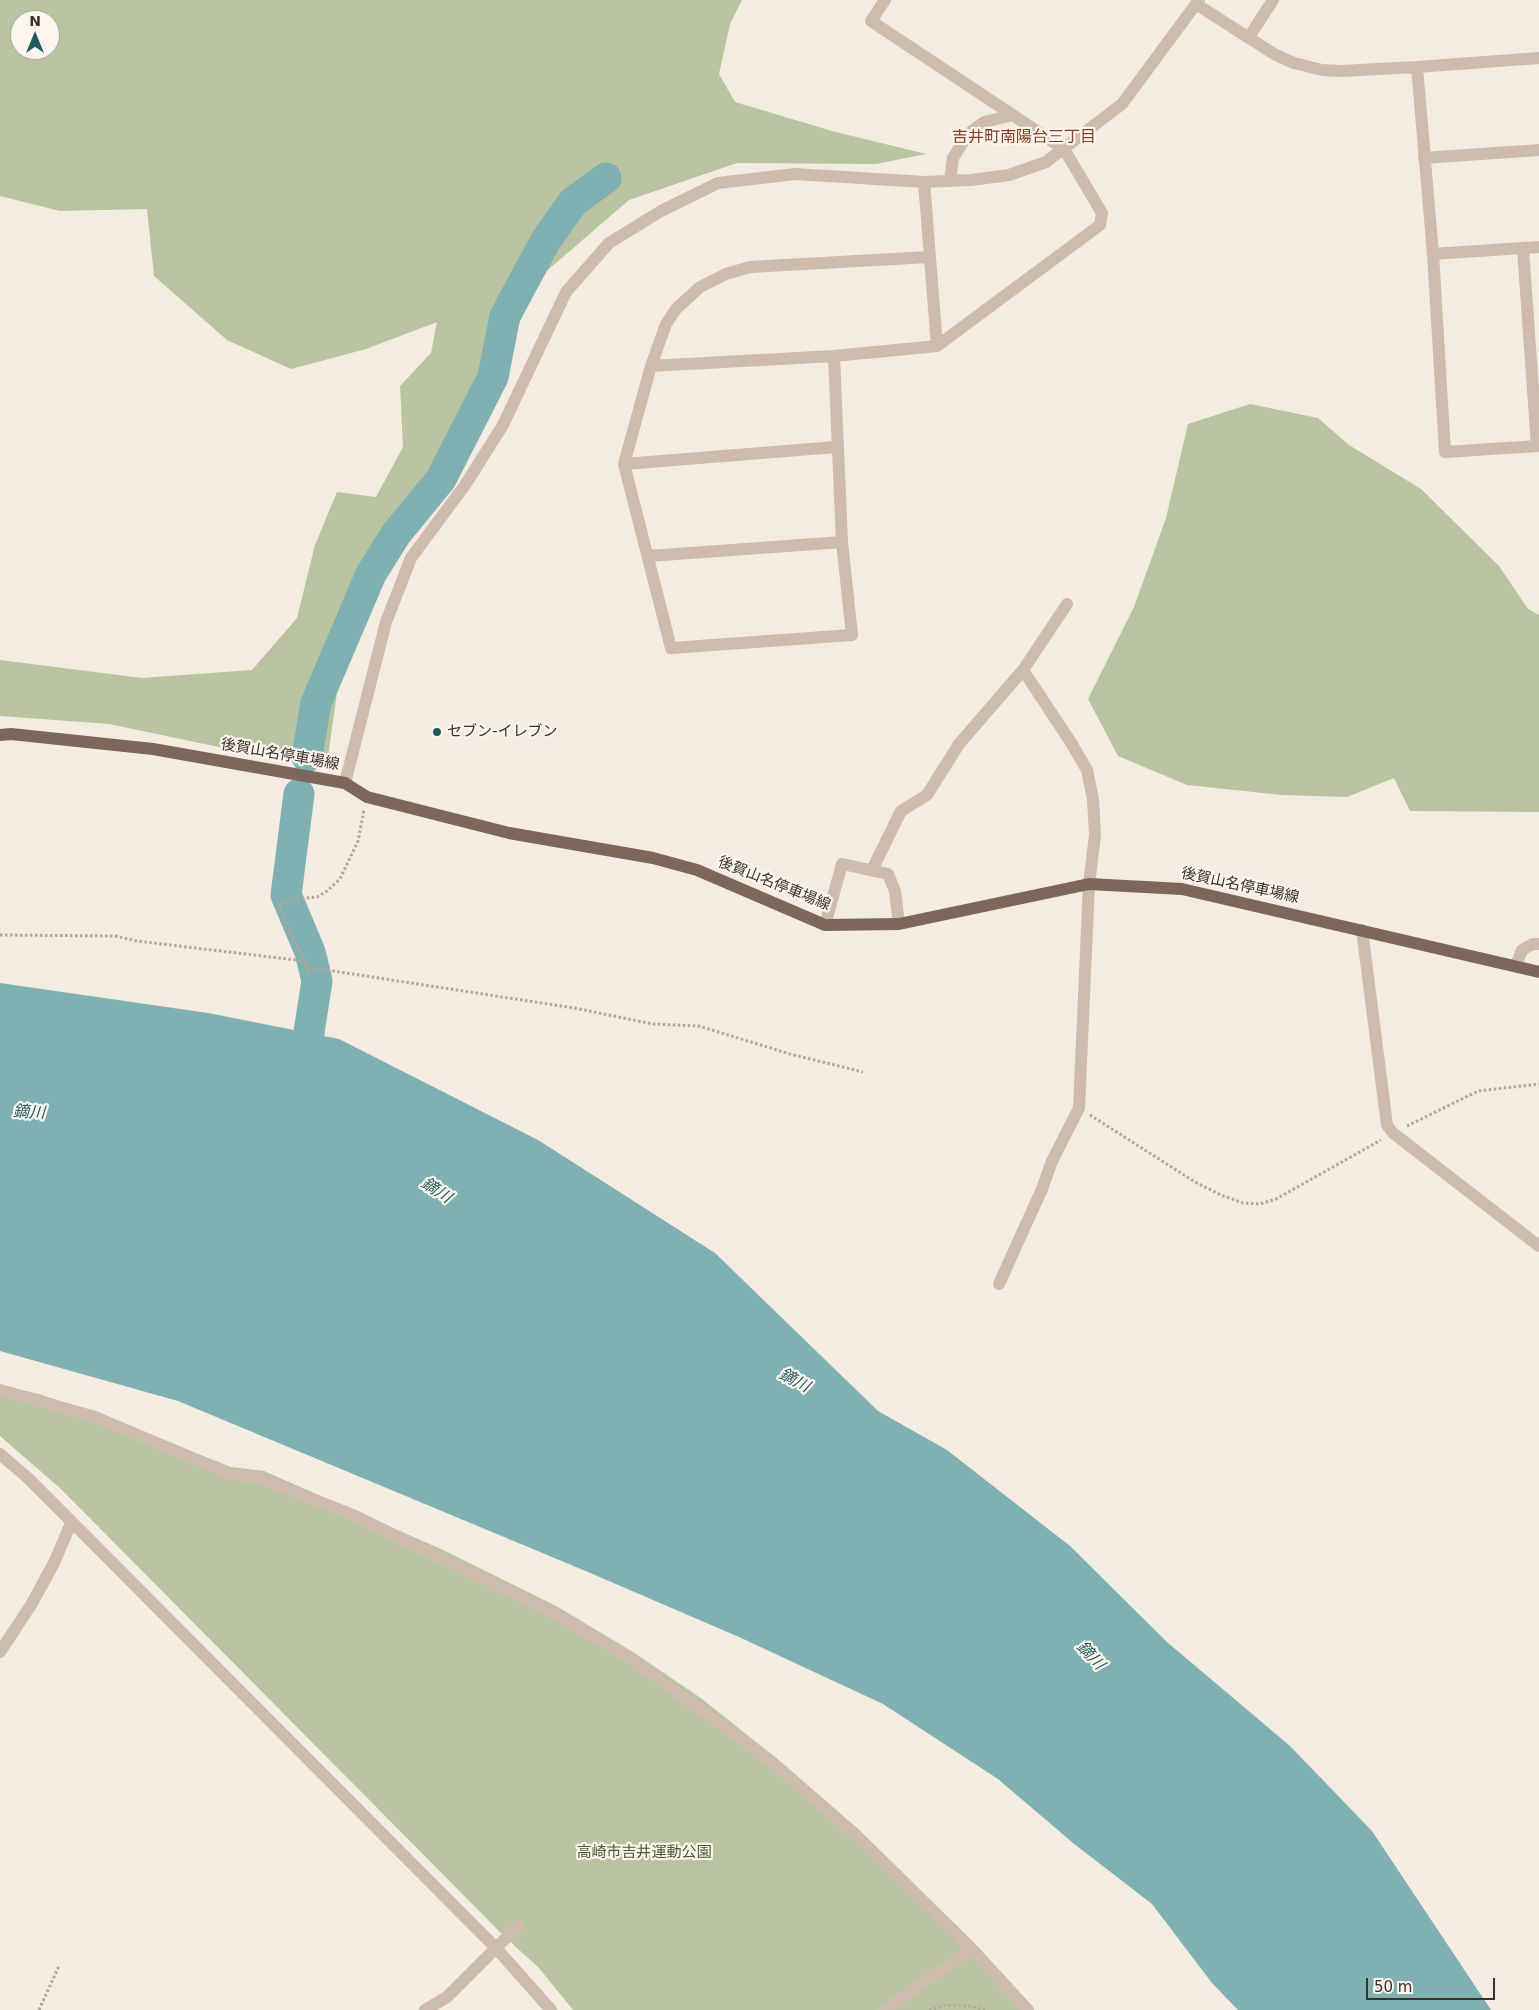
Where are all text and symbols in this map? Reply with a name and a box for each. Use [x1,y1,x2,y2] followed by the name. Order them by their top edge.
[10,10,60,60] north arrow
[29,13,41,29] text: N
[952,128,1096,148] district label: 吉井町南陽台三丁目
[447,723,557,741] place label: セブン-イレブン
[431,726,443,738] marker: セブン-イレブン
[219,736,341,774] street label: 後賀山名停車場線
[715,853,833,915] street label: 後賀山名停車場線
[1179,865,1301,907] street label: 後賀山名停車場線
[13,1103,45,1123] water label: 鏑川
[417,1174,455,1208] water label: 鏑川
[775,1365,813,1397] water label: 鏑川
[1072,1638,1108,1674] water label: 鏑川
[577,1844,711,1862] park label: 高崎市吉井運動公園
[1369,1968,1498,2000] scale bar
[1374,1978,1412,1996] text: 50 m

